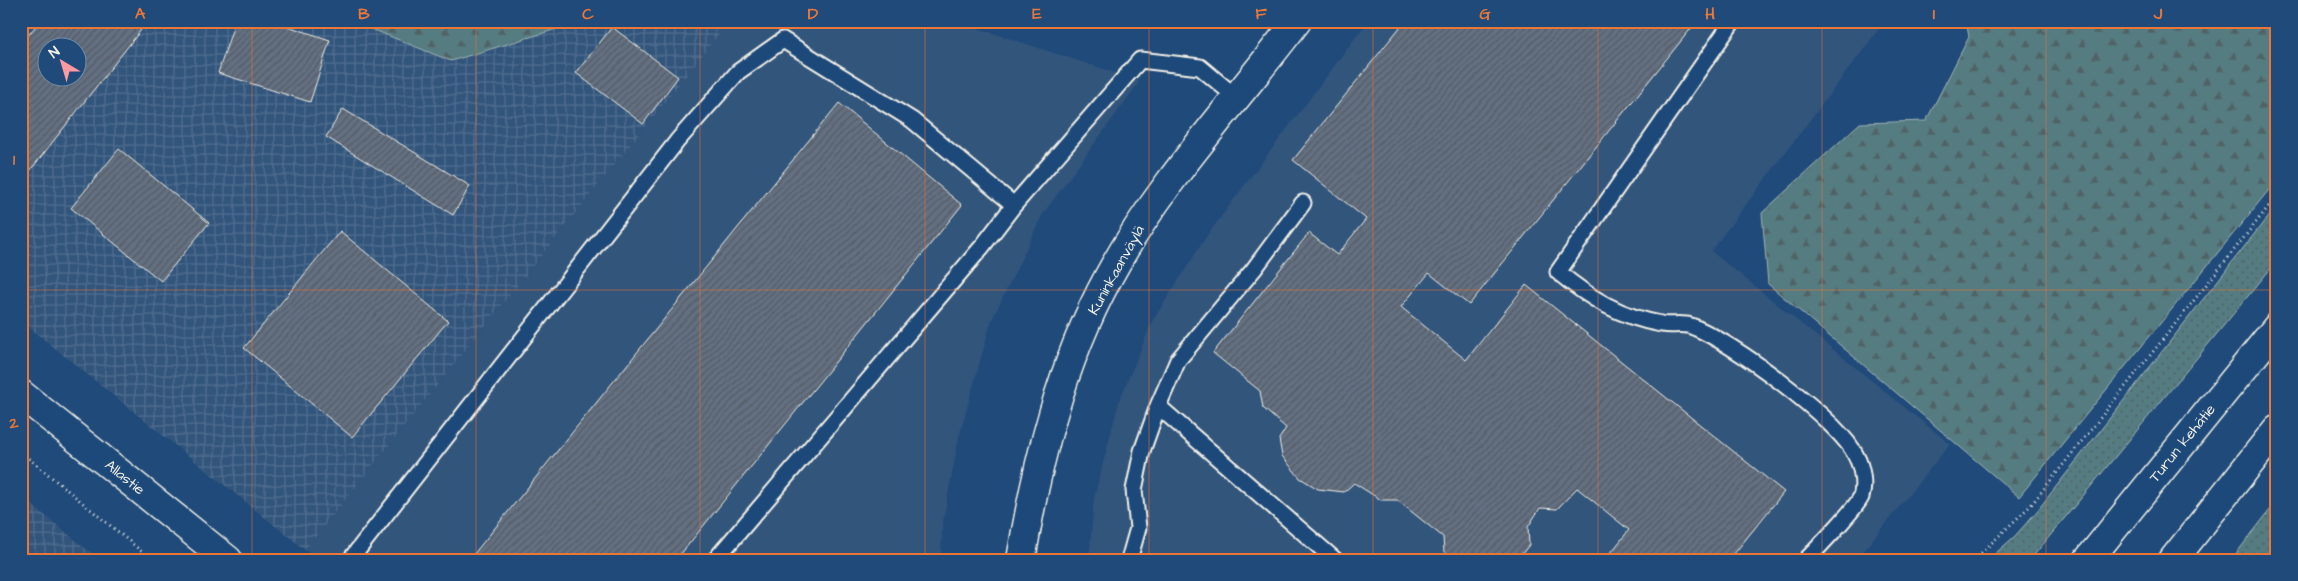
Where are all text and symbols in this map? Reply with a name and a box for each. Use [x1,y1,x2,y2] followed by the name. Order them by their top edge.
[135,3,146,25] text: A
[358,3,370,25] text: B
[582,3,594,25] text: C
[808,3,819,25] text: D
[1032,3,1042,25] text: E
[1255,3,1267,25] text: F
[1479,3,1491,25] text: G
[1705,3,1715,25] text: H
[1933,3,1935,25] text: I
[2153,3,2163,25] text: J
[38,38,88,88] north arrow
[45,42,64,63] text: N
[13,149,16,171] text: 1
[1083,221,1151,319] street label: Kuninkaanväylä
[2144,400,2221,487] street label: Turun kehätie
[8,412,19,434] text: 2
[100,455,149,500] street label: Allastie

